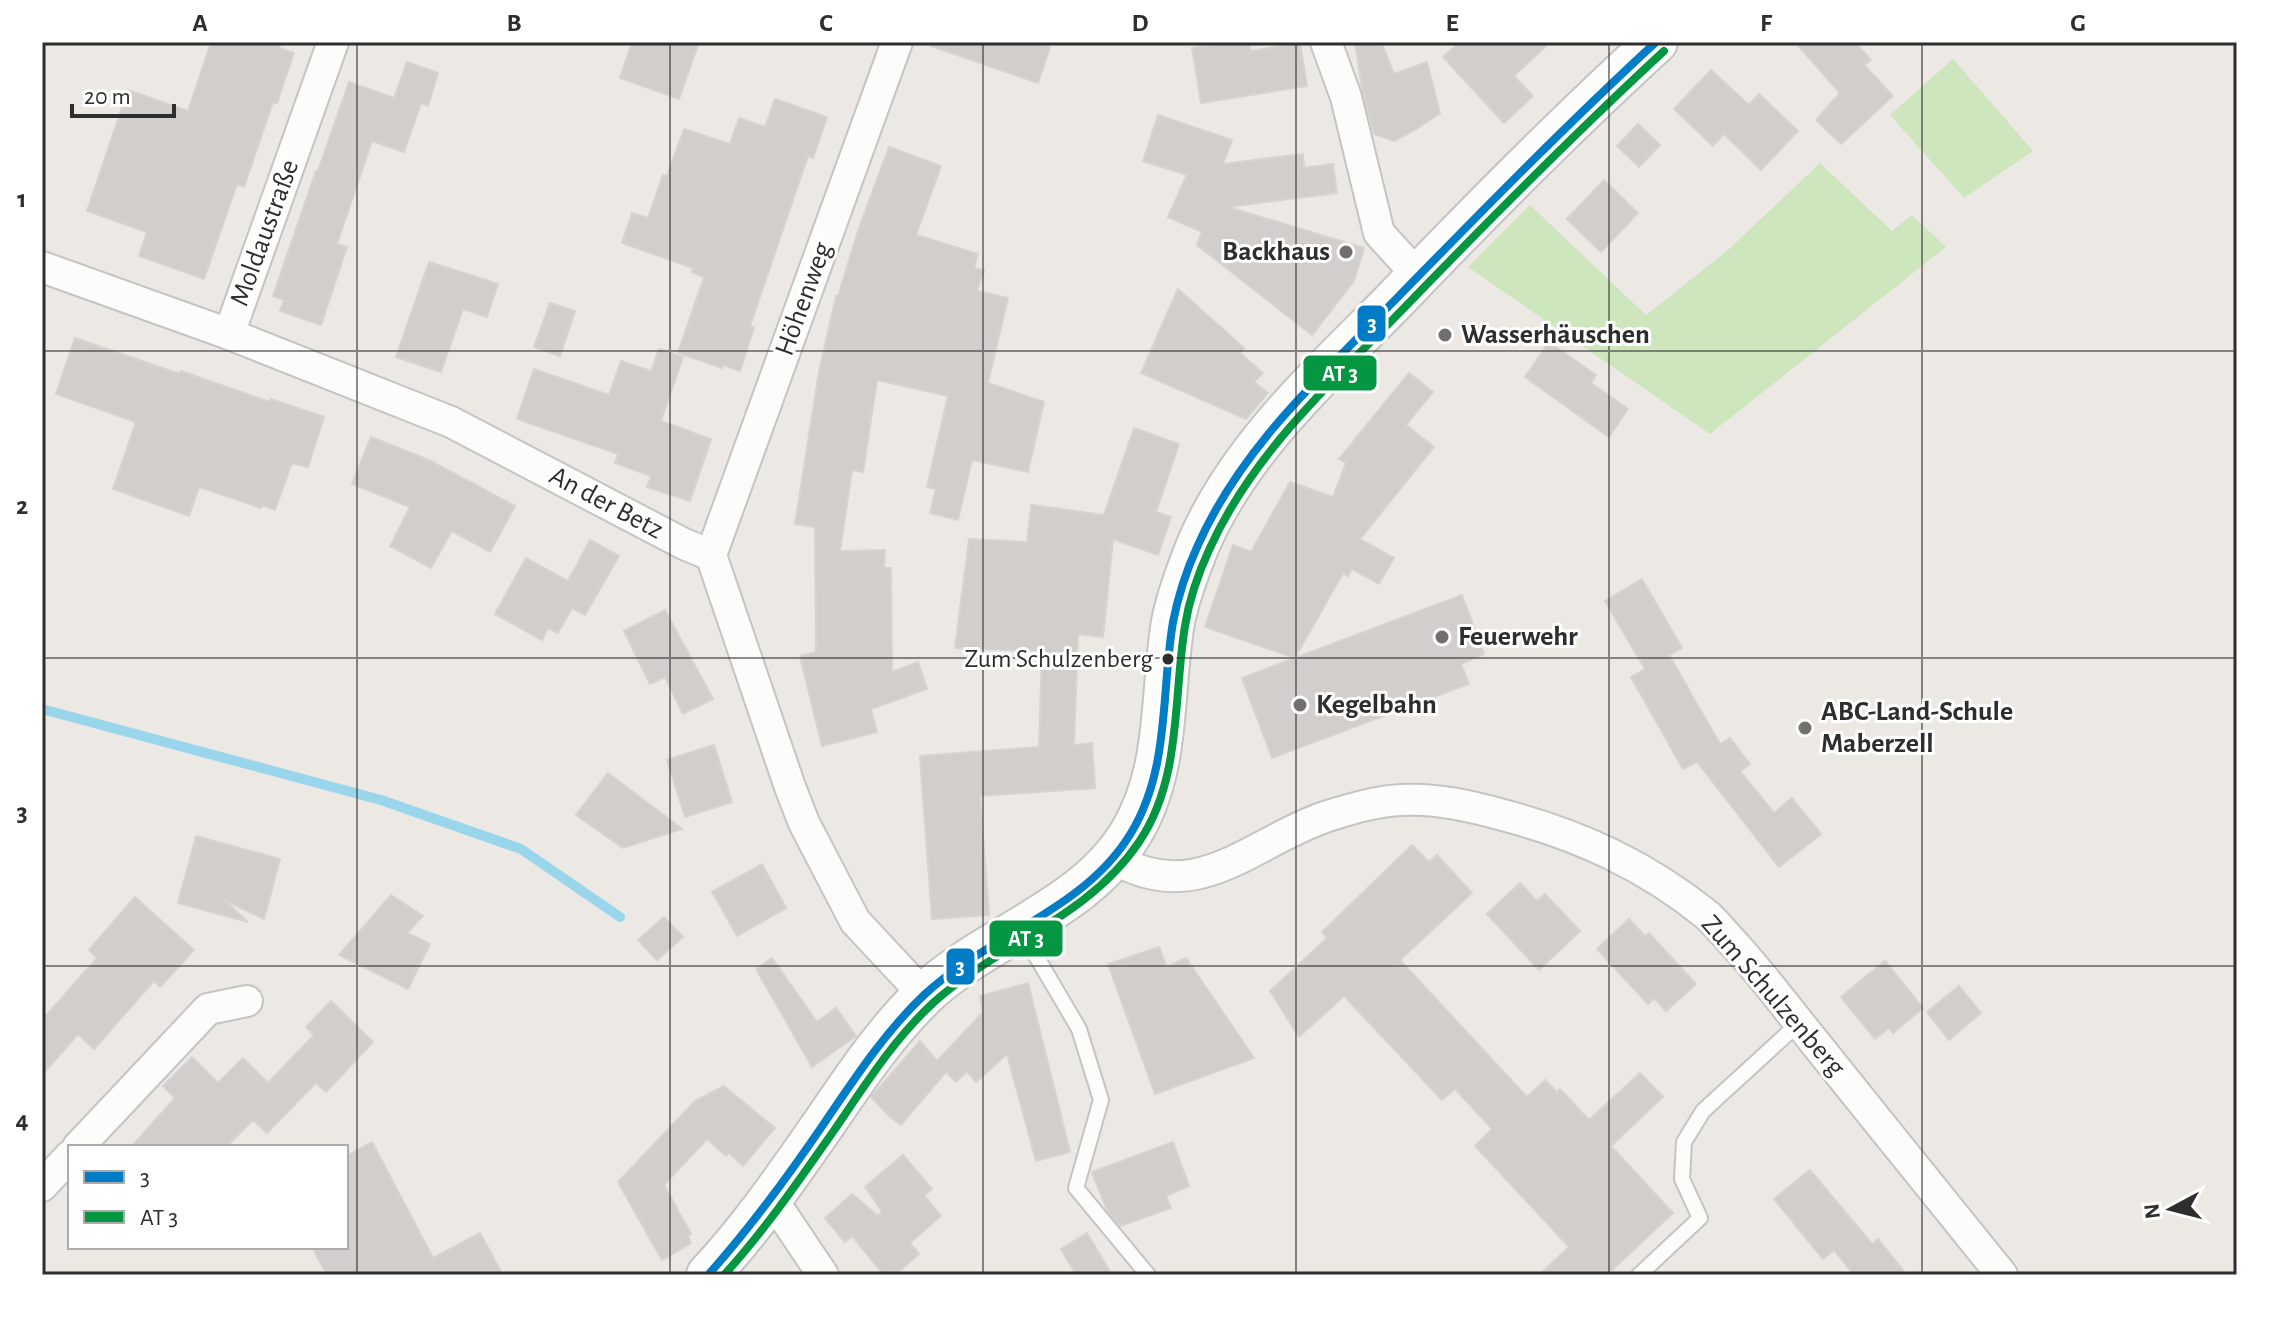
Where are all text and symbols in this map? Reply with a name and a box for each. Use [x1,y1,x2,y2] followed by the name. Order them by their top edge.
[192,10,208,36] text: A
[506,10,522,36] text: B
[819,10,833,36] text: C
[1131,10,1149,36] text: D
[1445,10,1459,36] text: E
[1760,10,1773,36] text: F
[2070,10,2086,36] text: G
[72,68,174,118] scale bar
[84,85,131,109] text: 20 m
[226,156,304,310] street label: Moldaustraße
[17,186,27,212] text: 1
[771,238,838,359] street label: Höhenweg
[1222,238,1330,266] place label: Backhaus
[1337,243,1355,261] marker: Backhaus
[1356,304,1387,343] line badge: 3
[1367,313,1377,335] text: 3
[1461,321,1650,349] place label: Wasserhäuschen
[1436,326,1454,344] marker: Wasserhäuschen
[1302,354,1378,392] line badge: AT 3
[1322,363,1358,385] text: AT 3
[545,461,667,545] street label: An der Betz
[16,493,28,519] text: 2
[1458,623,1578,651] place label: Feuerwehr
[1433,628,1451,646] marker: Feuerwehr
[964,646,1153,672] place label: Zum Schulzenberg
[1160,651,1176,667] marker: Zum Schulzenberg
[1316,691,1437,719] place label: Kegelbahn
[1291,696,1309,714] marker: Kegelbahn
[1821,698,2013,758] place label: ABC-Land-Schule Maberzell
[1796,719,1814,737] marker: ABC-Land-Schule Maberzell
[16,800,28,826] text: 3
[1696,910,1850,1082] street label: Zum Schulzenberg
[988,919,1064,958] line badge: AT 3
[1008,928,1044,950] text: AT 3
[945,947,976,986] line badge: 3
[955,956,965,978] text: 3
[15,1107,29,1133] text: 4
[68,1145,348,1249] legend
[140,1166,150,1190] text: 3
[2131,1169,2211,1249] north arrow
[2140,1202,2164,1220] text: N
[140,1206,178,1230] text: AT 3

